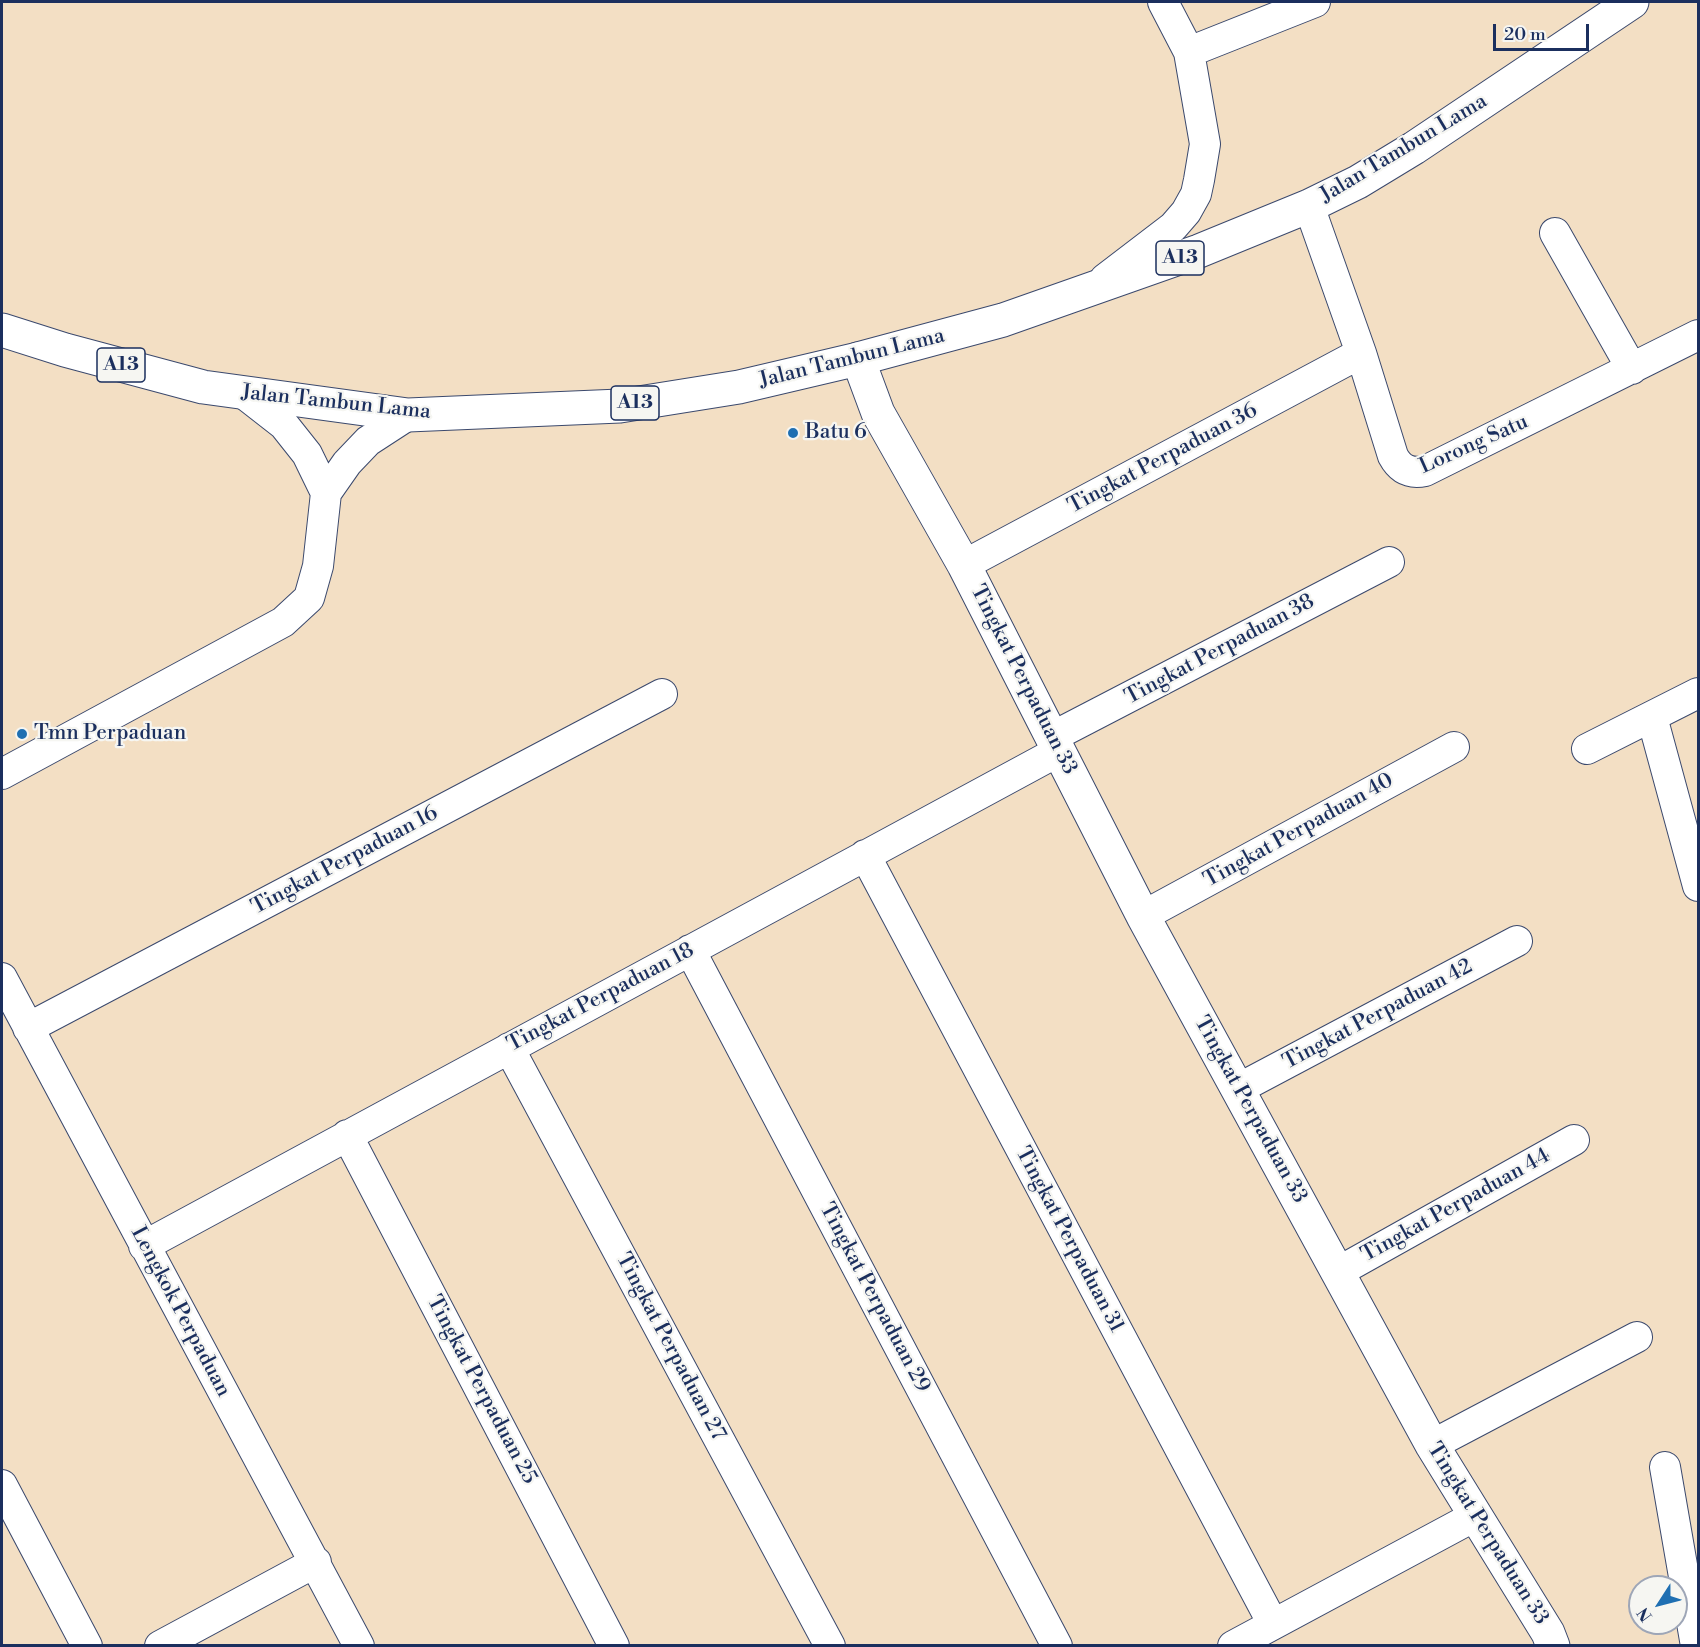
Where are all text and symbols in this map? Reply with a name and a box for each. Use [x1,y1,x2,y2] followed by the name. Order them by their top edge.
[1496,12,1592,50] scale bar
[1504,23,1546,46] text: 20 m
[1316,89,1492,209] street label: Jalan Tambun Lama
[1156,241,1204,275] road number: A13
[757,324,947,394] street label: Jalan Tambun Lama
[97,348,145,382] road number: A13
[240,381,432,425] street label: Jalan Tambun Lama
[611,386,659,420] road number: A13
[1064,398,1262,520] street label: Tingkat Perpaduan 36
[1416,410,1532,480] street label: Lorong Satu
[805,420,867,446] place label: Batu 6
[786,426,800,440] marker: Batu 6
[964,581,1082,779] street label: Tingkat Perpaduan 33
[1121,589,1319,711] street label: Tingkat Perpaduan 38
[34,721,186,747] place label: Tmn Perpaduan
[15,727,29,741] marker: Tmn Perpaduan
[1200,768,1398,894] street label: Tingkat Perpaduan 40
[248,801,442,921] street label: Tingkat Perpaduan 16
[503,938,699,1058] street label: Tingkat Perpaduan 18
[1279,954,1477,1076] street label: Tingkat Perpaduan 42
[1188,1012,1312,1208] street label: Tingkat Perpaduan 33
[1009,1143,1129,1337] street label: Tingkat Perpaduan 31
[1357,1144,1555,1268] street label: Tingkat Perpaduan 44
[813,1199,935,1397] street label: Tingkat Perpaduan 29
[125,1223,235,1401] street label: Lengkok Perpaduan
[610,1249,730,1445] street label: Tingkat Perpaduan 27
[421,1291,541,1489] street label: Tingkat Perpaduan 25
[1421,1438,1553,1630] street label: Tingkat Perpaduan 33
[1628,1575,1688,1635] north arrow
[1633,1603,1657,1625] text: N

